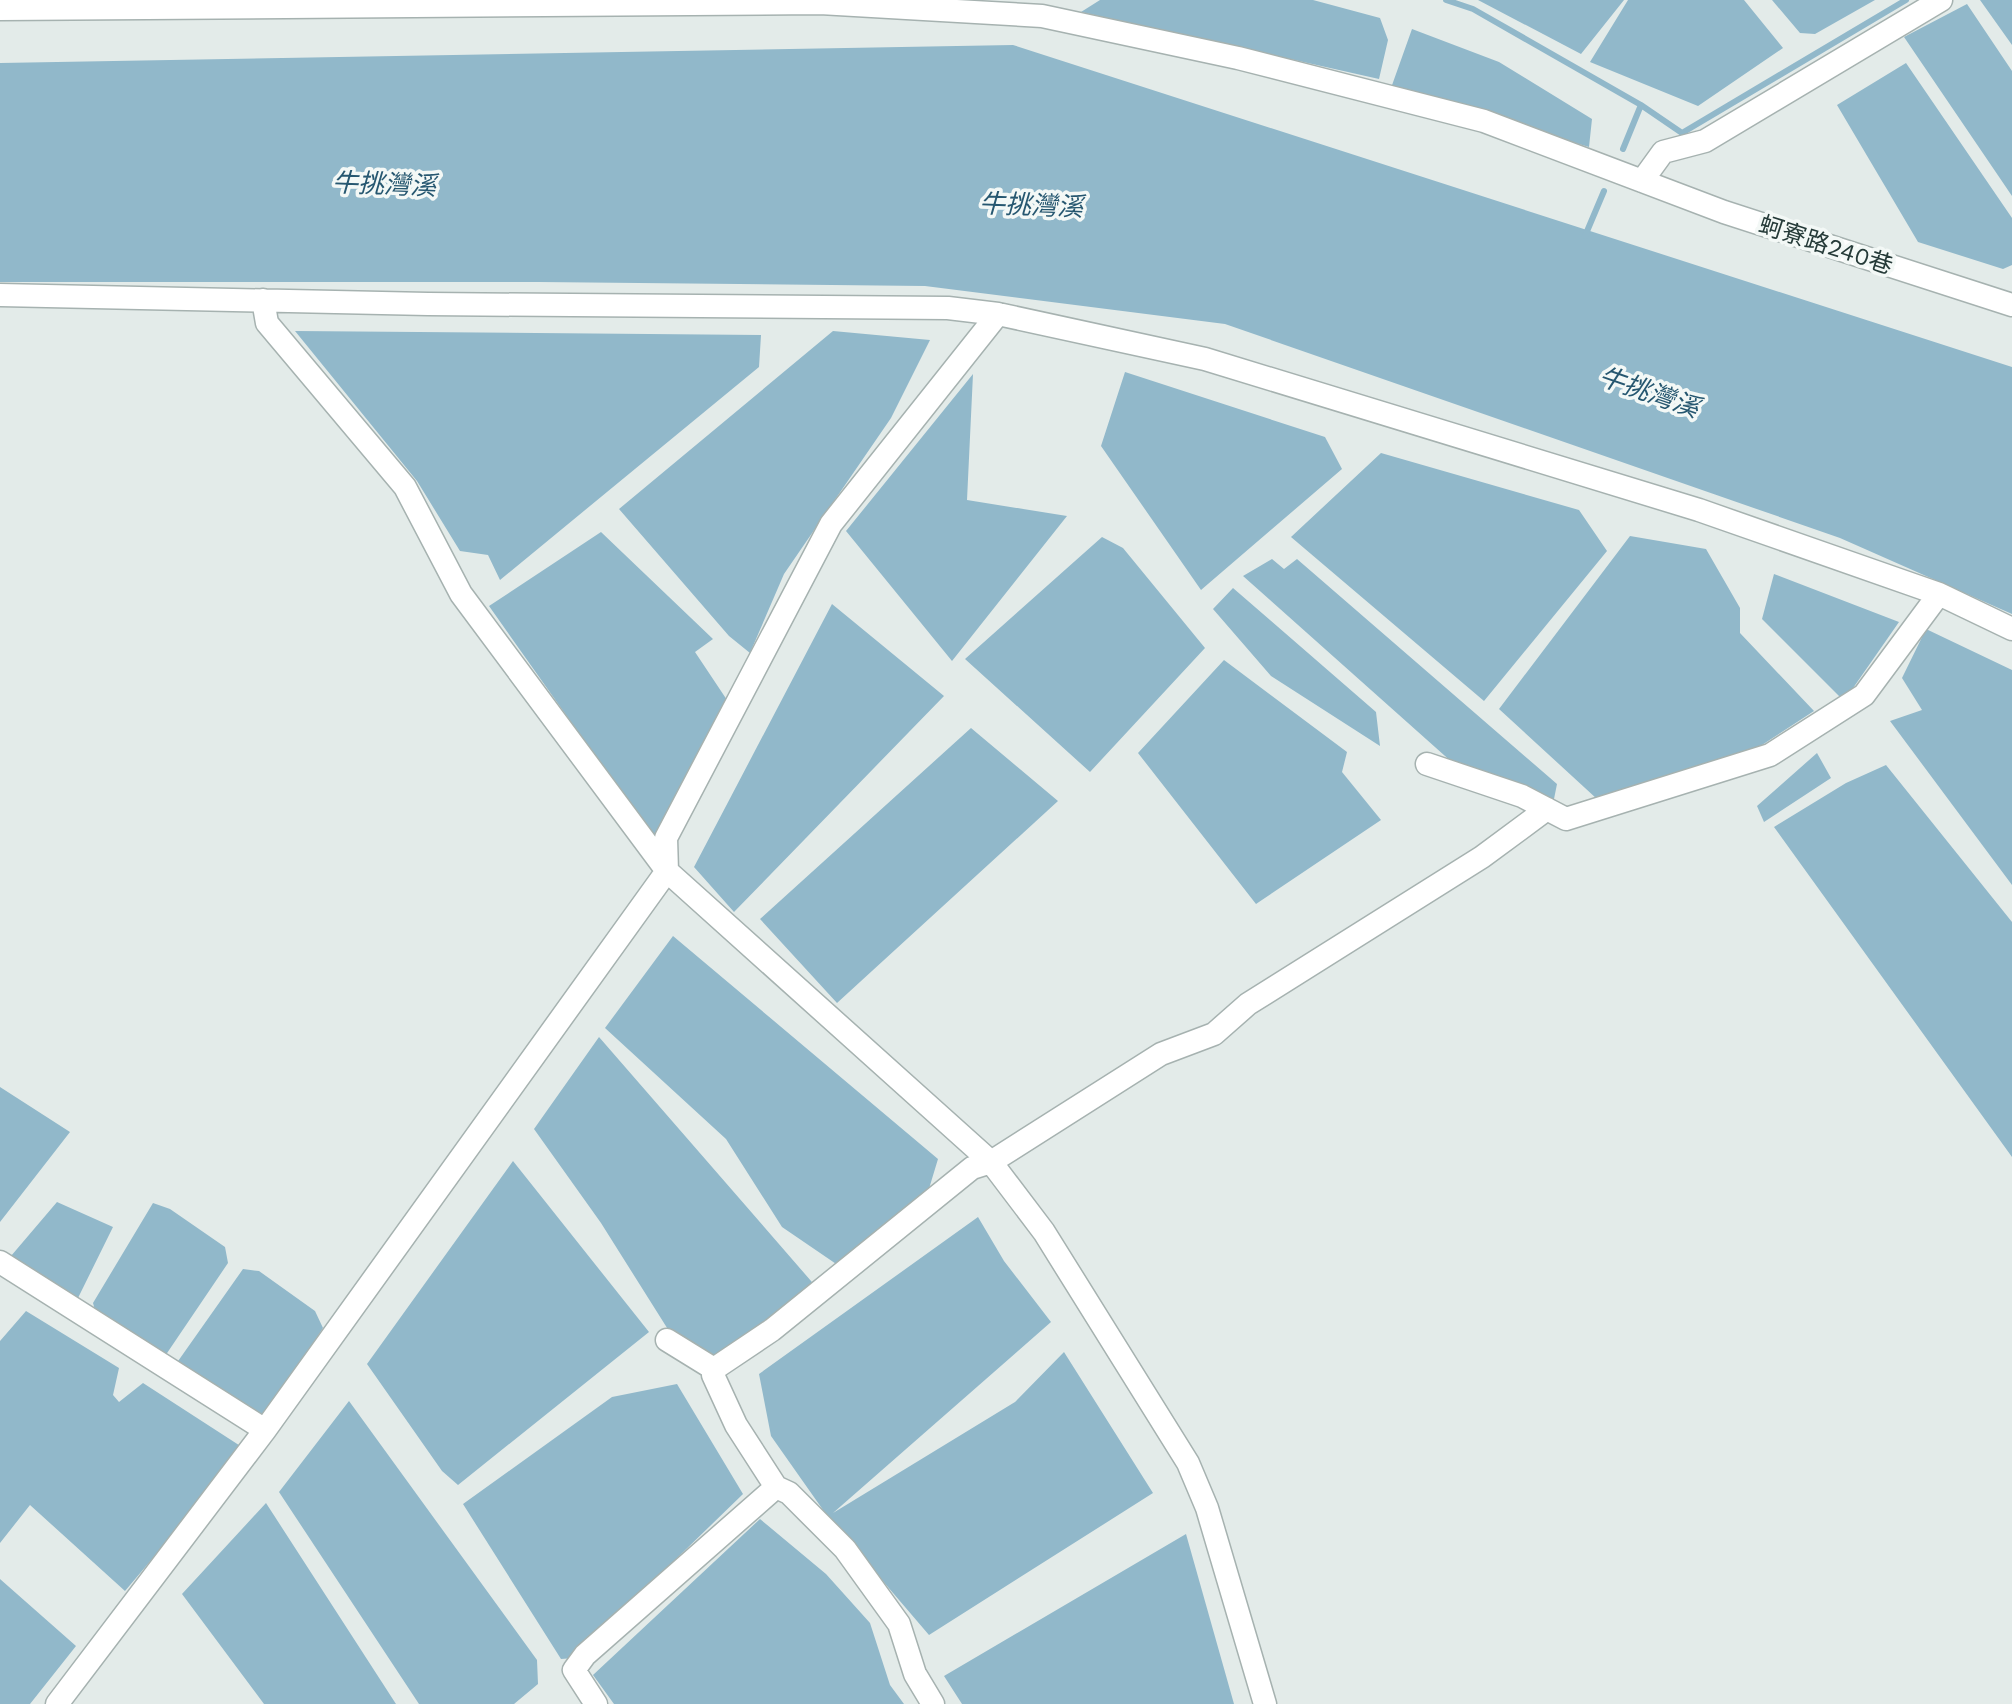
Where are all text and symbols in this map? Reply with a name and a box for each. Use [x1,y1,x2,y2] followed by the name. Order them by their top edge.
[332,167,440,201] water label: 牛挑灣溪
[979,188,1087,222] water label: 牛挑灣溪
[1756,210,1896,280] street label: 蚵寮路240巷
[1595,361,1707,424] water label: 牛挑灣溪

